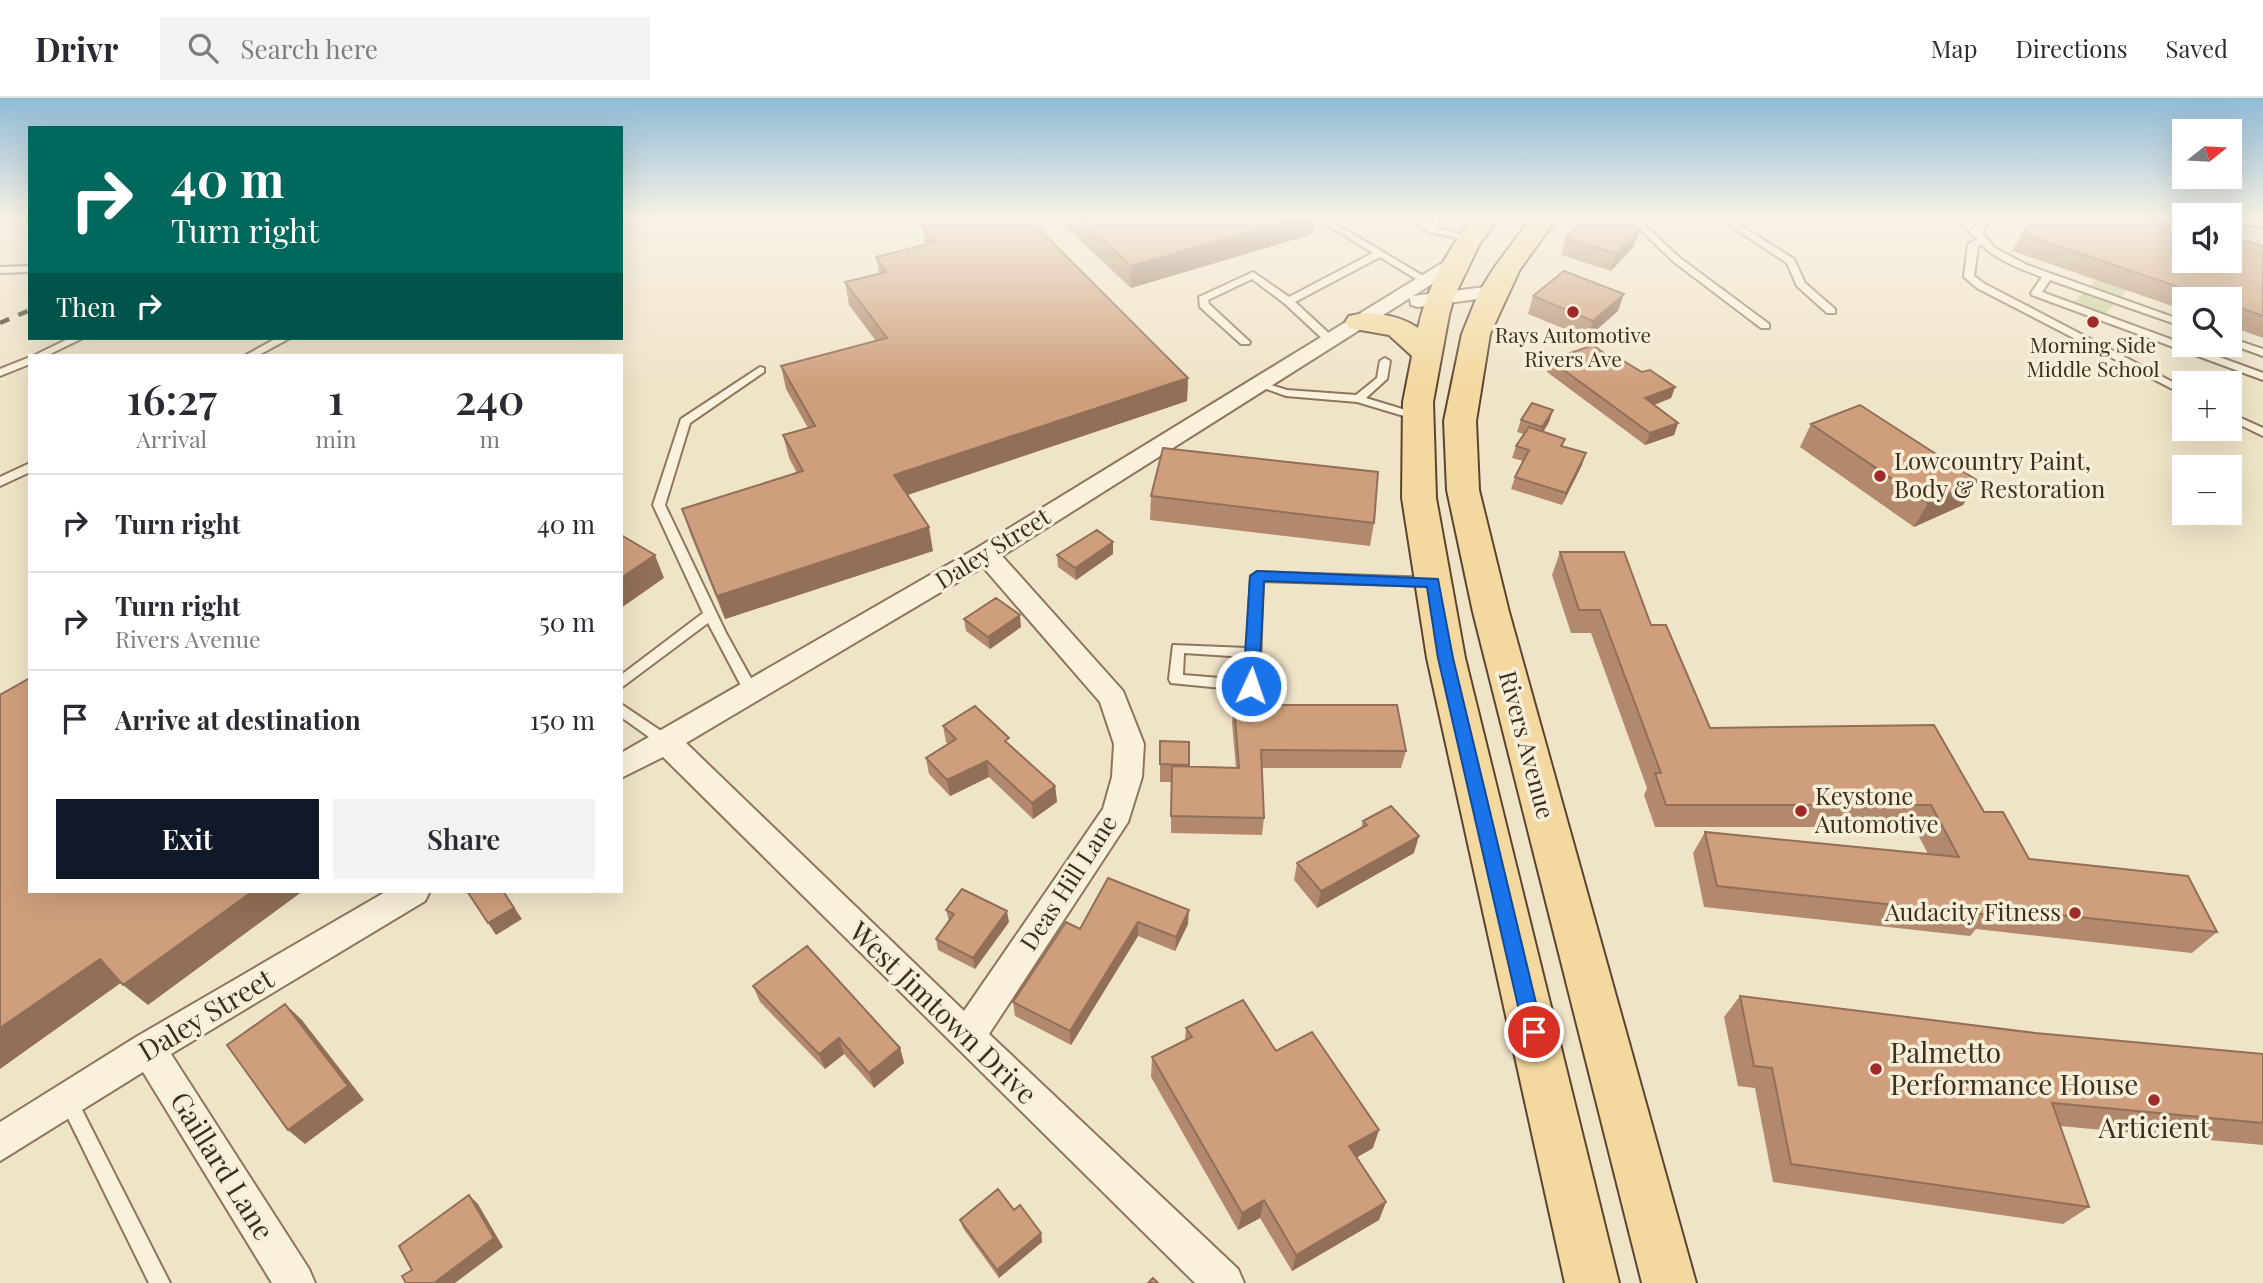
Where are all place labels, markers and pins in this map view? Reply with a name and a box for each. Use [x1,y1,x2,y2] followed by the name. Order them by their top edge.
[1565,304,1581,320] marker: Rays Automotive Rivers Ave
[2085,314,2101,330] marker: Morning Side Middle School
[1495,320,1651,372] place label: Rays Automotive Rivers Ave
[2026,330,2160,382] place label: Morning Side Middle School
[1894,444,2105,504] place label: Lowcountry Paint, Body & Restoration
[1872,468,1888,484] marker: Lowcountry Paint, Body & Restoration
[1814,779,1939,839] place label: Keystone Automotive
[1793,803,1809,819] marker: Keystone Automotive
[1884,895,2061,927] place label: Audacity Fitness
[2067,905,2083,921] marker: Audacity Fitness
[1504,1002,1564,1062] pin
[1890,1033,2138,1102] place label: Palmetto Performance House
[1868,1061,1884,1077] marker: Palmetto Performance House
[2146,1092,2162,1108] marker: Articient
[2098,1108,2210,1145] place label: Articient

